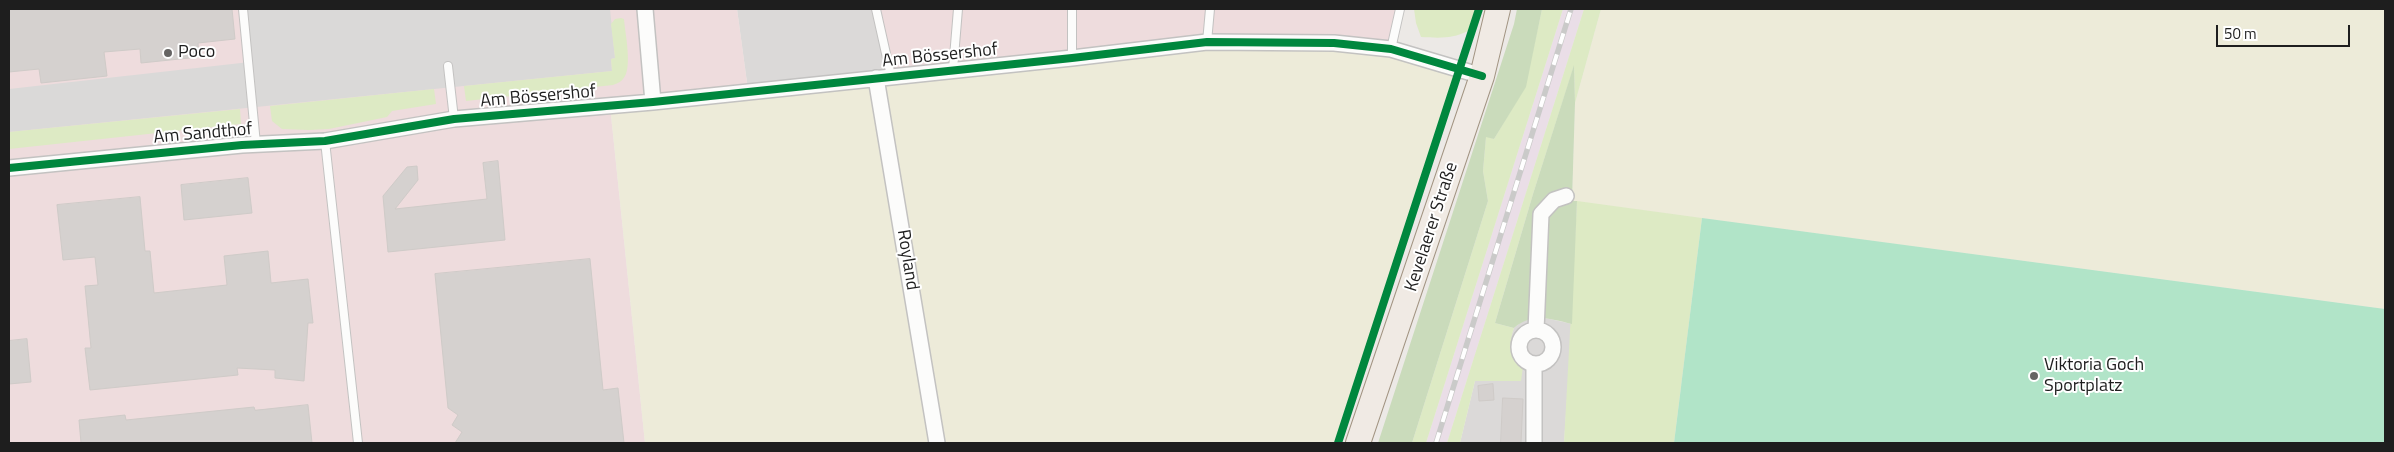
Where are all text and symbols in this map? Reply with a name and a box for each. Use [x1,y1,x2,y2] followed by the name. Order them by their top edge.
[2219,15,2353,47] scale bar
[2224,22,2257,45] text: 50 m
[881,39,999,73] street label: Am Bössershof
[178,42,215,64] place label: Poco
[162,47,174,59] marker: Poco
[479,81,597,113] street label: Am Bössershof
[153,119,253,149] street label: Am Sandthof
[1401,160,1463,294] street label: Kevelaerer Straße
[892,228,922,292] street label: Royland
[2044,355,2144,398] place label: Viktoria Goch Sportplatz
[2028,370,2040,382] marker: Viktoria Goch Sportplatz

